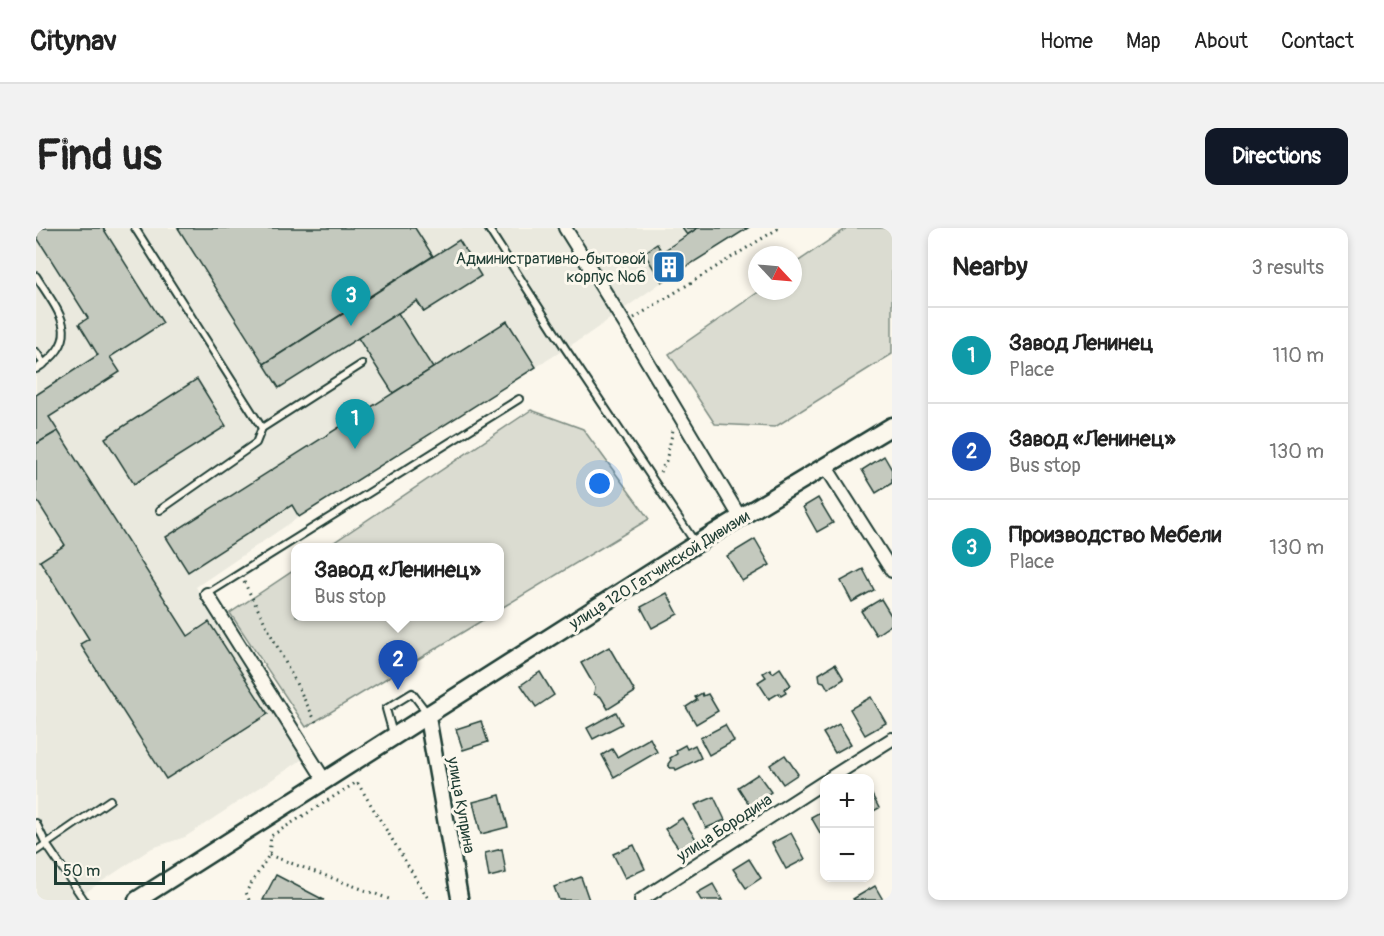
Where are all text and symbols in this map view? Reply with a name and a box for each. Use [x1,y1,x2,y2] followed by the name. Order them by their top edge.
[30,24,117,59] text: Citynav
[1040,28,1093,55] text: Home
[1126,28,1161,55] text: Map
[1194,28,1248,55] text: About
[1281,28,1354,55] text: Contact
[1205,128,1348,185] button: Directions
[36,130,162,182] text: Find us
[748,246,802,300] north arrow
[456,249,646,287] place label: Административно-бытовой корпус №6
[651,249,687,285] building icon: Административно-бытовой корпус №6
[952,251,1028,283] text: Nearby
[1252,255,1324,280] text: 3 results
[332,276,370,326] pin: 3
[1009,329,1153,357] text: Завод Ленинец
[968,343,975,368] text: 1
[1273,343,1324,368] text: 110 m
[1009,357,1054,382] text: Place
[336,400,374,449] pin: 1
[1009,425,1176,453] text: Завод «Ленинец»
[966,439,977,464] text: 2
[1269,439,1324,464] text: 130 m
[1009,453,1081,478] text: Bus stop
[585,469,614,498] your location
[565,506,753,634] street label: улица 120 Гатчинской Дивизии
[1009,521,1221,549] text: Производство Мебели
[966,535,977,560] text: 3
[1269,535,1324,560] text: 130 m
[291,543,504,621] popup
[1009,549,1054,574] text: Place
[314,556,481,584] text: Завод «Ленинец»
[314,584,386,609] text: Bus stop
[378,640,418,690] pin: 2
[443,754,479,855] street label: улица Куприна
[820,774,874,882] map controls
[820,774,874,828] button: +
[672,790,776,867] street label: улица Бородина
[820,828,874,882] button: −
[54,858,165,886] scale bar
[63,861,100,881] text: 50 m

